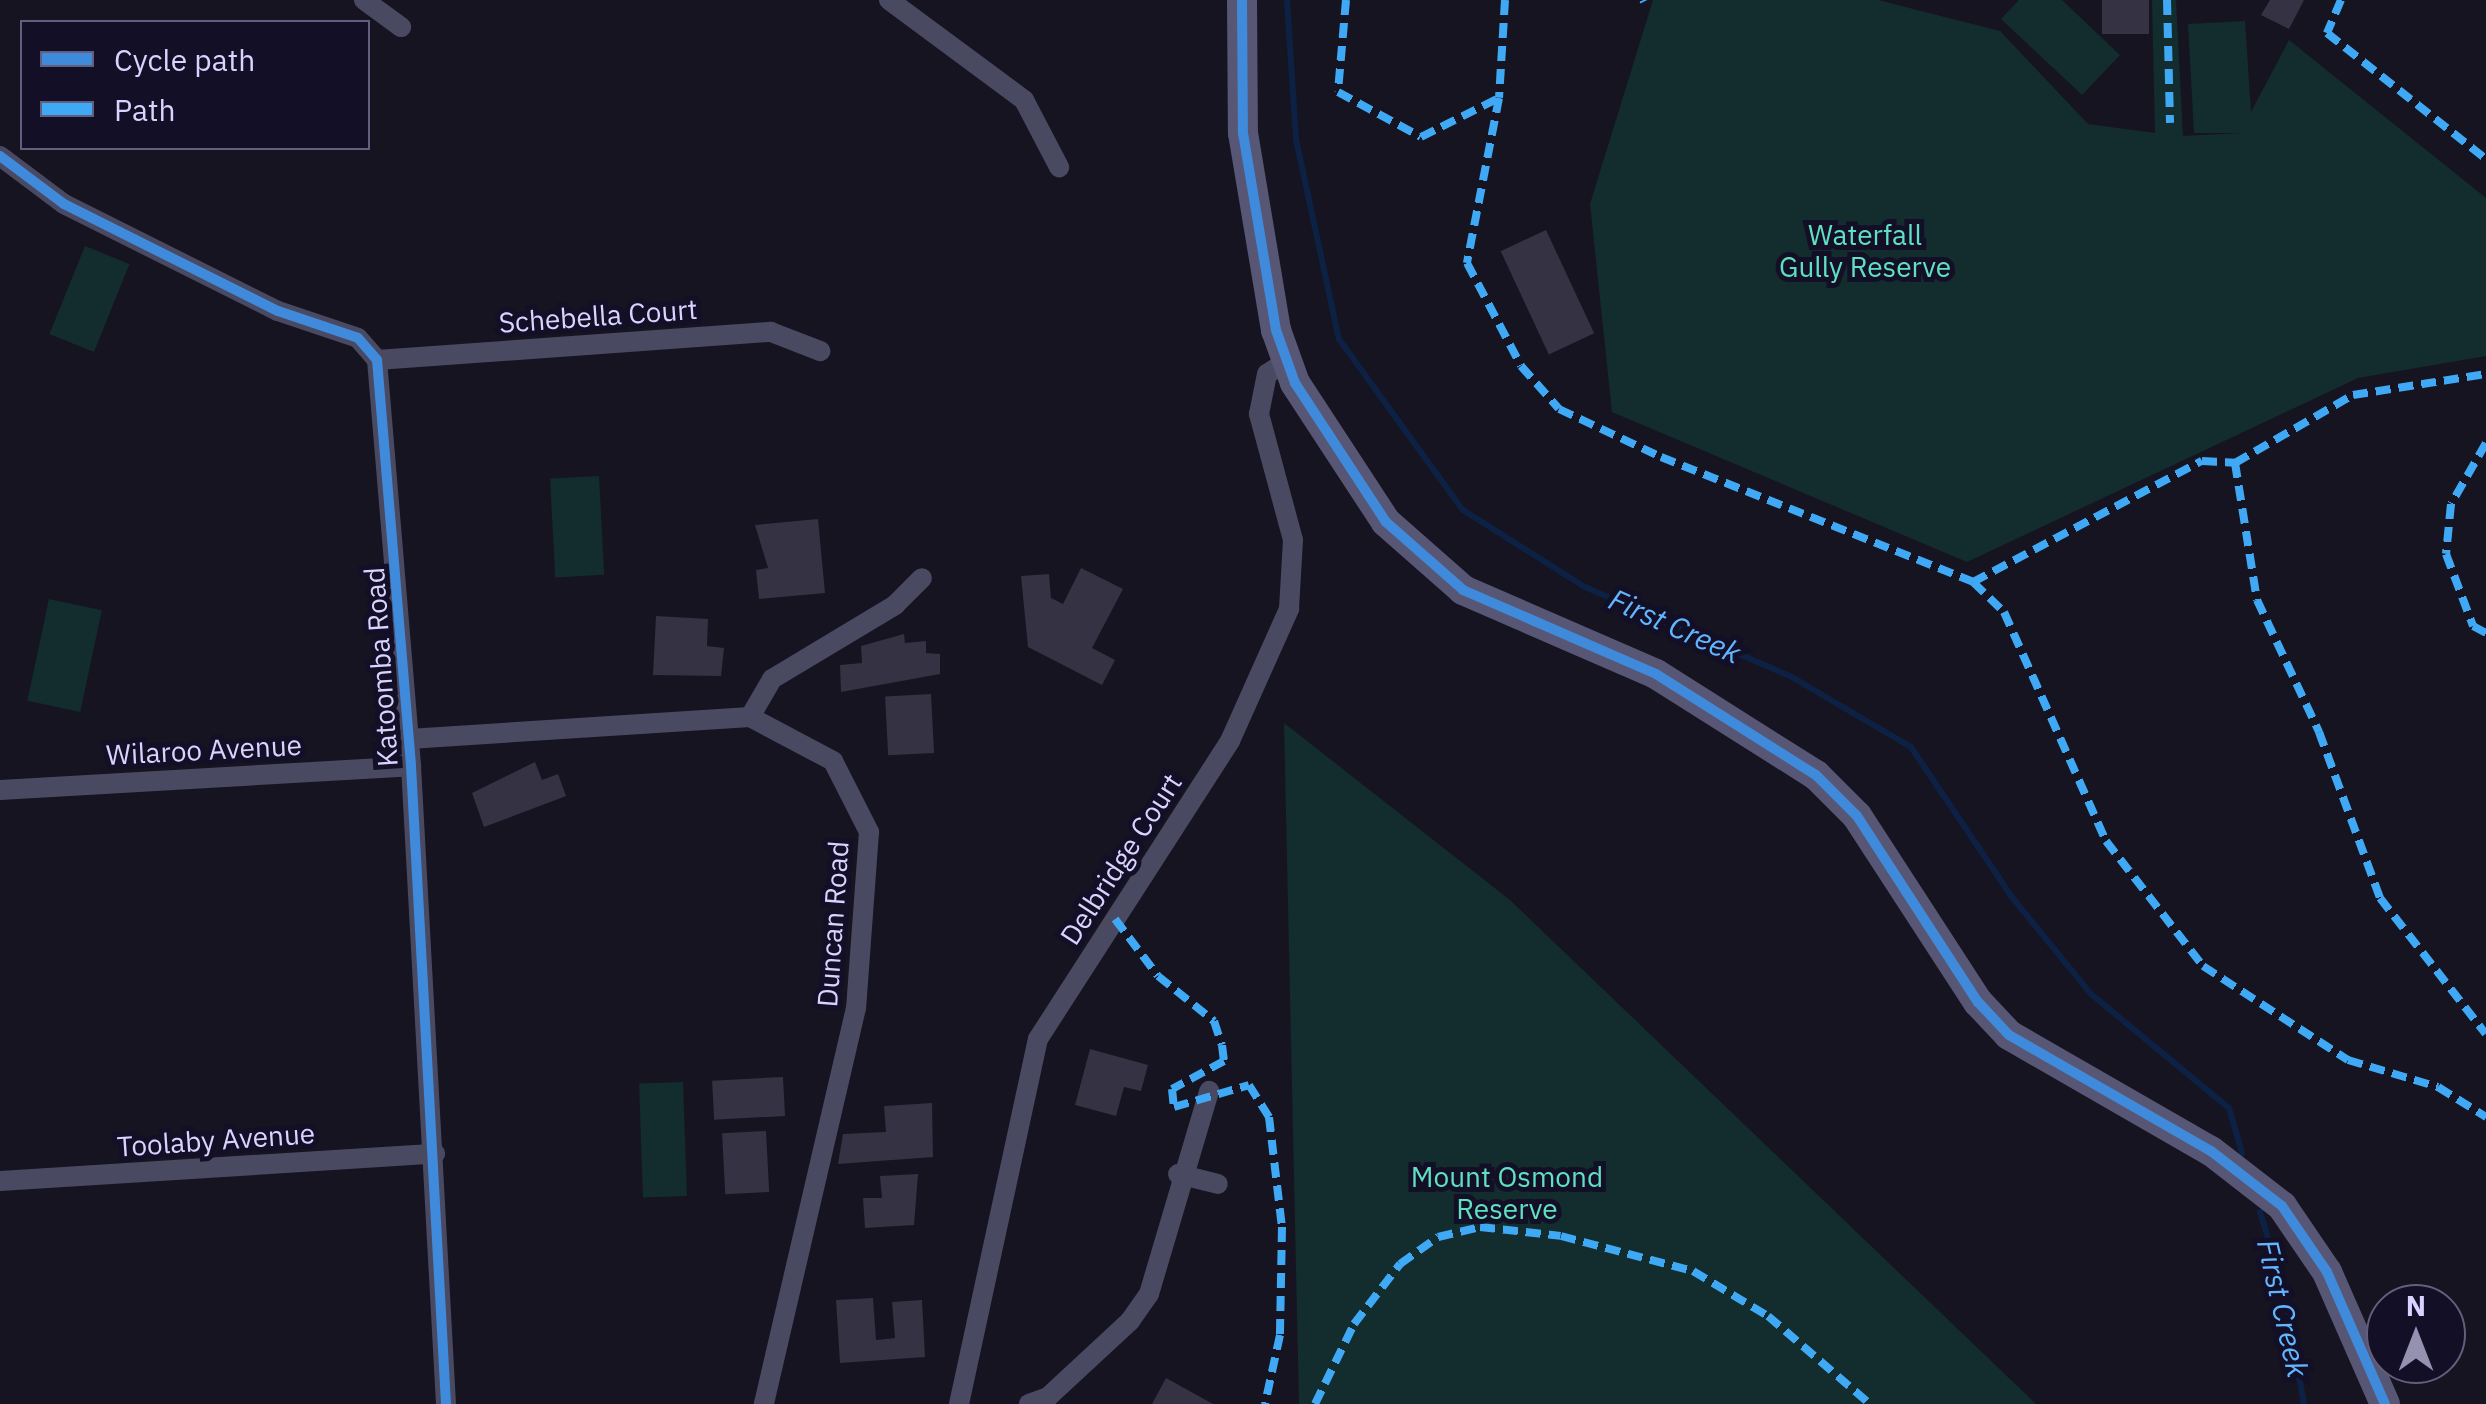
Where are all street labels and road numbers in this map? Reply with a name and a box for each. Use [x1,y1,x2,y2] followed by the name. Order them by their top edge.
[498,292,698,340] street label: Schebella Court
[357,566,405,768] street label: Katoomba Road
[105,728,303,772] street label: Wilaroo Avenue
[1053,767,1189,951] street label: Delbridge Court
[810,840,856,1008] street label: Duncan Road
[116,1116,316,1164] street label: Toolaby Avenue

